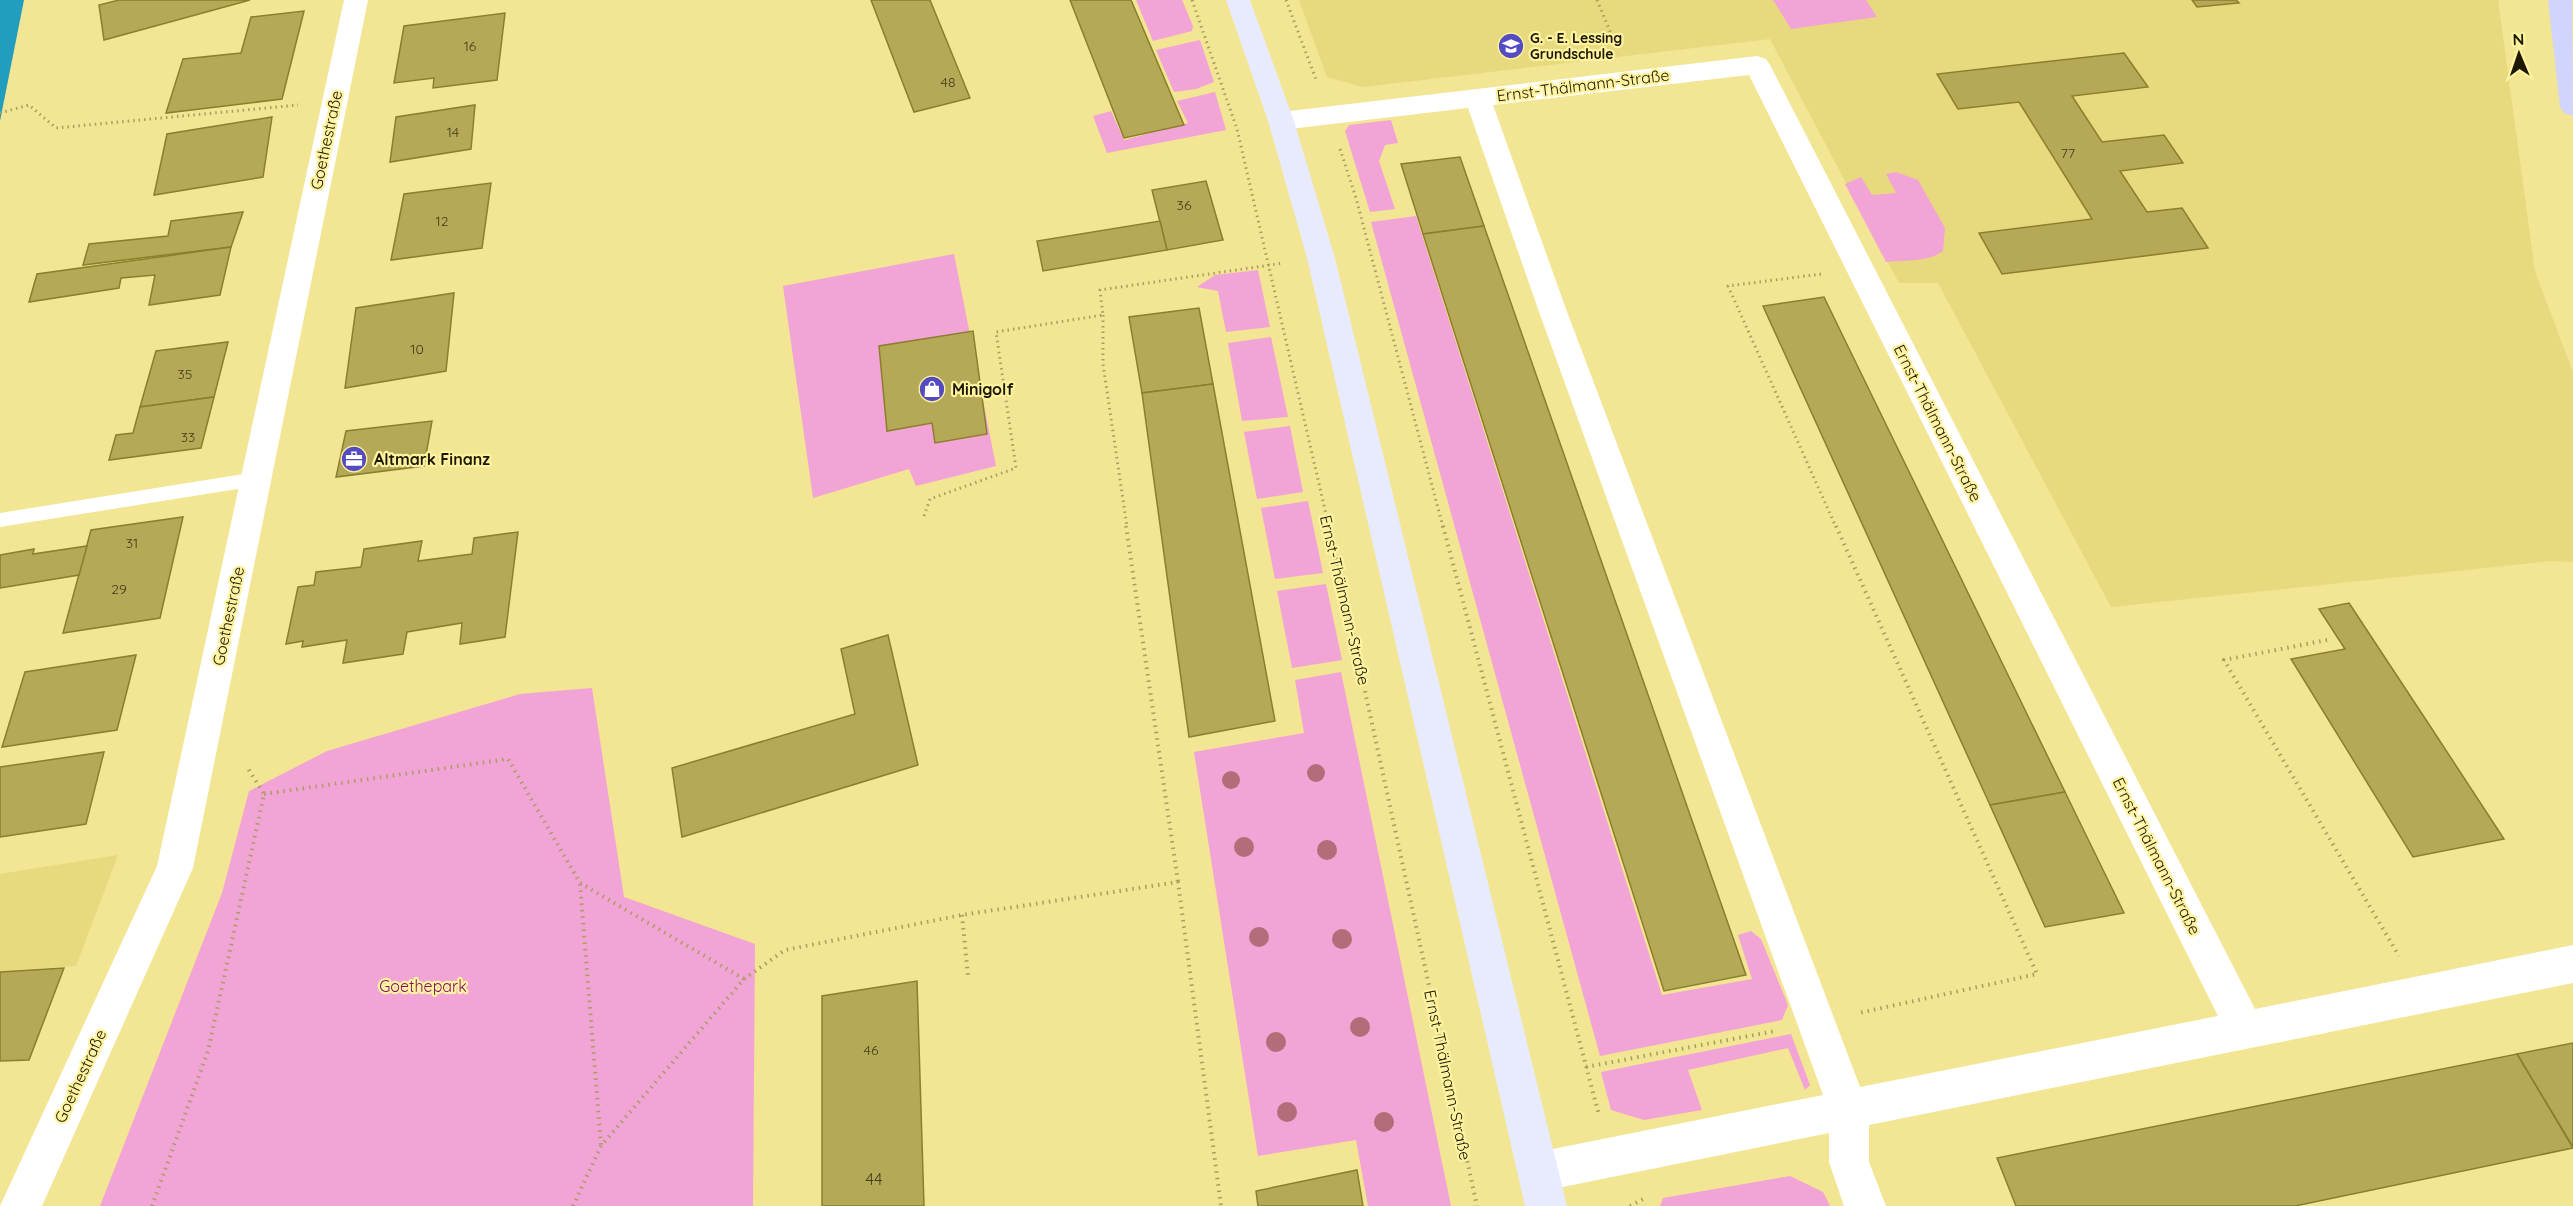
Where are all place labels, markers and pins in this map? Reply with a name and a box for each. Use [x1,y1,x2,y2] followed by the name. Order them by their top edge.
[1530,29,1622,63] place label: G. - E. Lessing Grundschule
[1496,31,1526,61] school or university icon: G. - E. Lessing Grundschule
[917,374,947,404] shop icon: Minigolf
[952,379,1013,399] place label: Minigolf
[339,444,369,474] office icon: Altmark Finanz
[374,449,490,469] place label: Altmark Finanz

